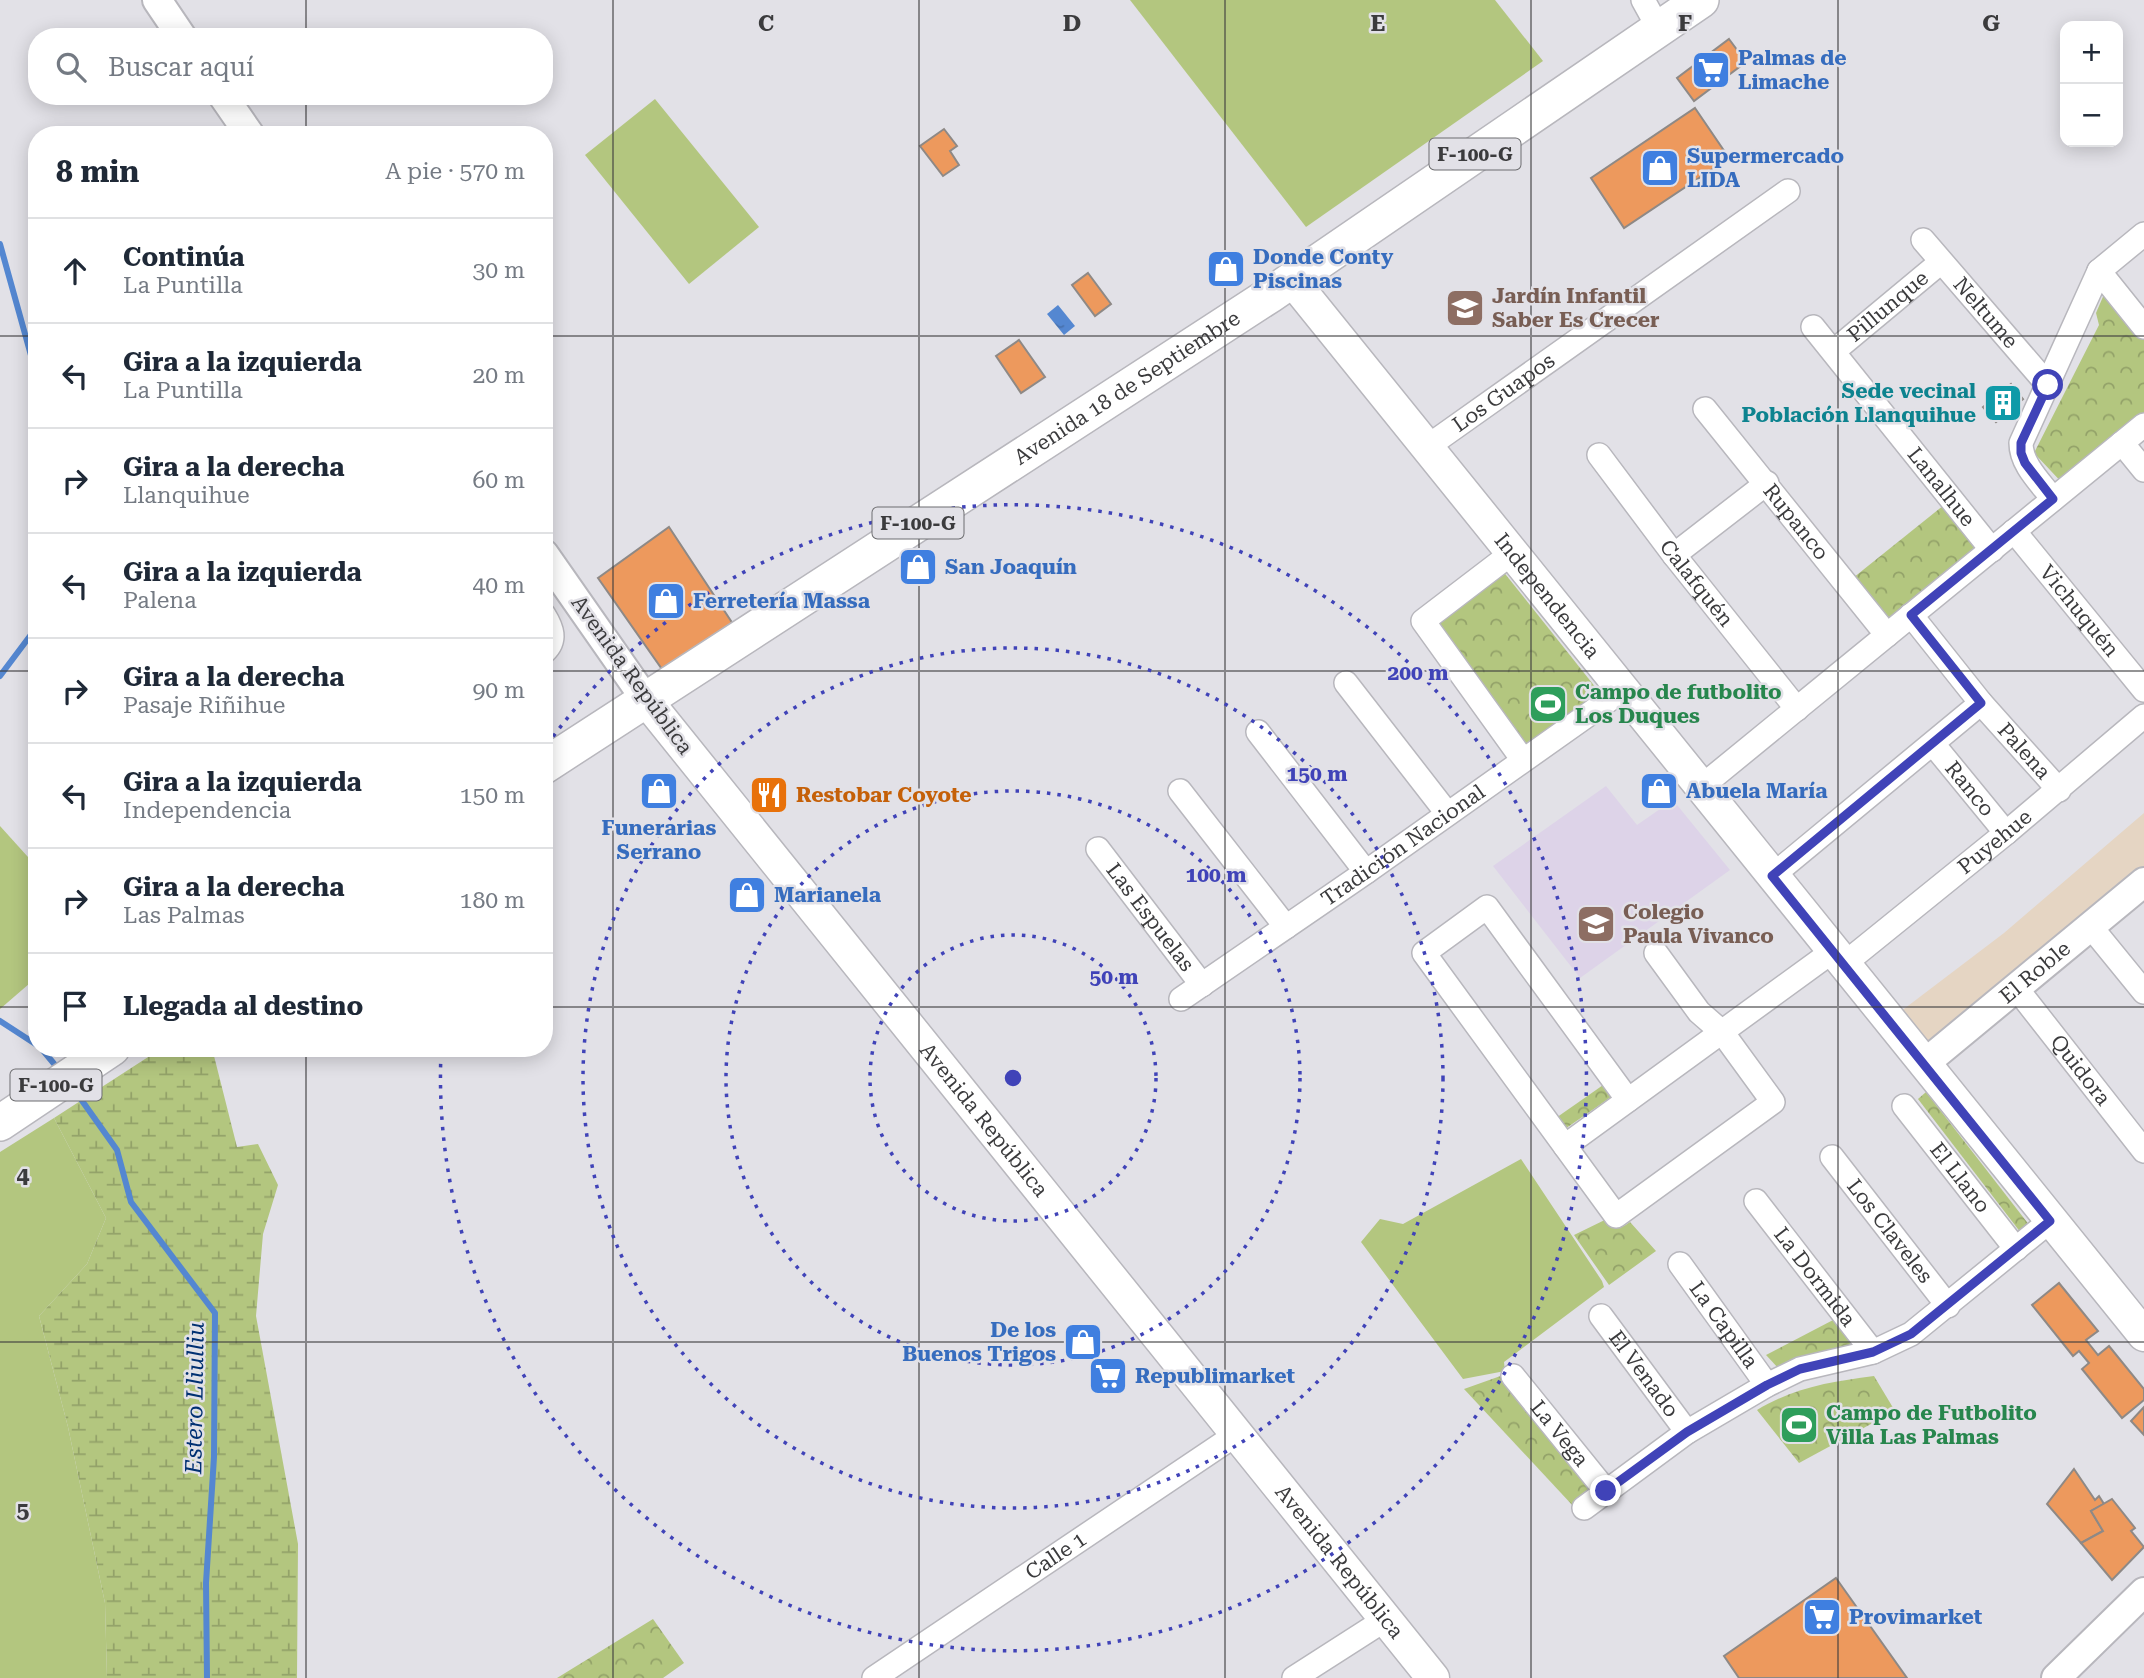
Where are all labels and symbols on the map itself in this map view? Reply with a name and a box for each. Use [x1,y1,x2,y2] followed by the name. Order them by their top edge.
[758,10,774,37] text: C
[1063,10,1081,37] text: D
[1371,10,1385,37] text: E
[1678,10,1692,37] text: F
[1982,10,2000,37] text: G
[1738,46,1847,94] place label: Palmas de Limache
[1690,49,1732,91] supermarket icon: Palmas de Limache
[1430,138,1520,170] road number: F-100-G
[1687,144,1844,192] place label: Supermercado LIDA
[1639,147,1681,189] shop icon: Supermercado LIDA
[1253,245,1394,293] place label: Donde Conty Piscinas
[1205,248,1247,290] shop icon: Donde Conty Piscinas
[1842,266,1933,347] street label: Pillunque
[1948,272,2023,353] street label: Neltume
[1492,284,1660,332] place label: Jardín Infantil Saber Es Crecer
[1444,287,1486,329] school or university icon: Jardín Infantil Saber Es Crecer
[1010,306,1244,470] street label: Avenida 18 de Septiembre
[1448,348,1559,437] street label: Los Guapos
[2032,369,2063,400] route start
[1742,379,1976,427] place label: Sede vecinal Población Llanquihue
[1982,382,2024,424] building icon: Sede vecinal Población Llanquihue
[1903,443,1980,531] street label: Lanalhue
[1758,479,1834,565] street label: Rupanco
[872,508,964,538] road number: F-100-G
[1489,529,1605,664] street label: Independencia
[1655,535,1739,632] street label: Calafquén
[897,546,939,588] shop icon: San Joaquín
[945,555,1077,579] place label: San Joaquín
[2035,560,2124,662] street label: Vichuquén
[645,580,687,622] shop icon: Ferretería Massa
[693,589,871,613] place label: Ferretería Massa
[566,591,698,759] street label: Avenida República
[1388,661,1448,685] text: 200 m
[1575,680,1782,728] place label: Campo de futbolito Los Duques
[1527,683,1569,725] sports icon: Campo de futbolito Los Duques
[1993,718,2056,785] street label: Palena
[1940,756,1999,821] street label: Ranco
[1287,762,1347,786] text: 150 m
[638,770,680,812] shop icon: Funerarias Serrano
[1638,770,1680,812] shop icon: Abuela María
[748,774,790,816] restaurant icon: Restobar Coyote
[1317,779,1490,911] street label: Tradición Nacional
[1686,779,1828,803] place label: Abuela María
[796,783,972,807] place label: Restobar Coyote
[1953,805,2036,879] street label: Puyehue
[602,816,717,864] place label: Funerarias Serrano
[1101,859,1199,976] street label: Las Espuelas
[1186,863,1246,887] text: 100 m
[726,874,768,916] shop icon: Marianela
[774,883,882,907] place label: Marianela
[1623,900,1774,948] place label: Colegio Paula Vivanco
[1575,903,1617,945] school or university icon: Colegio Paula Vivanco
[1995,936,2075,1008] street label: El Roble
[1089,965,1139,989] text: 50 m
[2046,1030,2116,1110] street label: Quidora
[915,1038,1053,1202] street label: Avenida República
[1001,1066,1025,1090] centre of rings
[10,1070,102,1100] road number: F-100-G
[1925,1138,1995,1218] street label: El Llano
[17,1162,30,1189] text: 4
[1842,1175,1938,1288] street label: Los Claveles
[1769,1223,1861,1332] street label: La Dormida
[1684,1277,1763,1373] street label: La Capilla
[902,1318,1056,1366] place label: De los Buenos Trigos
[1062,1321,1104,1363] shop icon: De los Buenos Trigos
[180,1322,210,1475] water label: Estero Lliulliu
[1604,1326,1684,1422] street label: El Venado
[1087,1355,1129,1397] supermarket icon: Republimarket
[1135,1364,1296,1388] place label: Republimarket
[1526,1396,1594,1472] street label: La Vega
[1826,1401,2037,1449] place label: Campo de Futbolito Villa Las Palmas
[1778,1404,1820,1446] sports icon: Campo de Futbolito Villa Las Palmas
[1590,1475,1621,1506] route end
[1270,1480,1409,1644] street label: Avenida República
[17,1497,30,1524] text: 5
[1021,1527,1091,1585] street label: Calle 1
[1801,1596,1843,1638] supermarket icon: Provimarket
[1849,1605,1983,1629] place label: Provimarket

